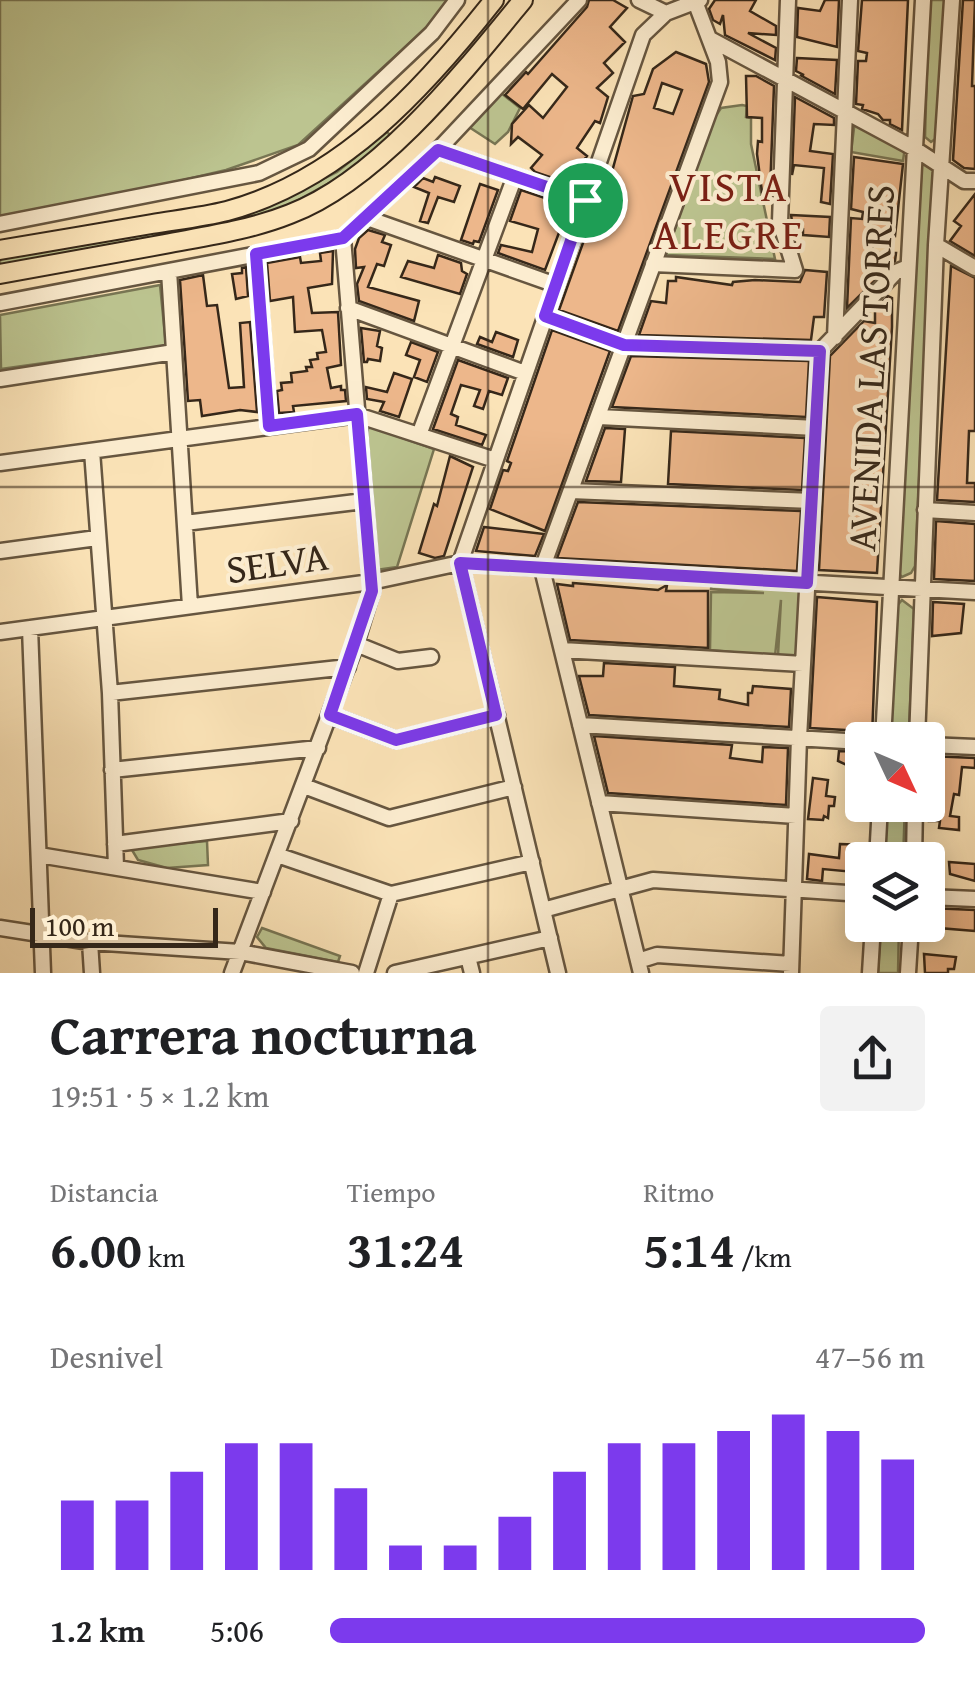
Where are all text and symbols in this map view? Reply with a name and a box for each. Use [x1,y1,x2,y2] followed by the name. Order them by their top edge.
[653,155,805,264] district label: VISTA ALEGRE
[543,158,628,243] pin
[558,173,613,228] icon: arrive
[831,183,909,553] street label: AVENIDA LAS TORRES
[222,526,332,598] street label: SELVA
[845,722,945,822] north arrow
[845,722,945,942] map controls
[845,842,945,942] button: layers
[30,903,218,948] scale bar
[45,905,114,946] text: 100 m
[50,994,477,1074] text: Carrera nocturna
[820,1006,925,1111] button: share
[50,1072,269,1119] text: 19:51 · 5 × 1.2 km
[50,1171,158,1212] text: Distancia
[347,1171,436,1212] text: Tiempo
[643,1171,714,1212] text: Ritmo
[50,1212,142,1285] text: 6.00
[347,1212,464,1285] text: 31:24
[643,1212,735,1285] text: 5:14
[142,1236,185,1277] text: km
[735,1236,792,1277] text: /km
[50,1333,163,1380] text: Desnivel
[815,1333,925,1380] text: 47–56 m
[50,1607,145,1654] text: 1.2 km
[210,1607,264,1654] text: 5:06

